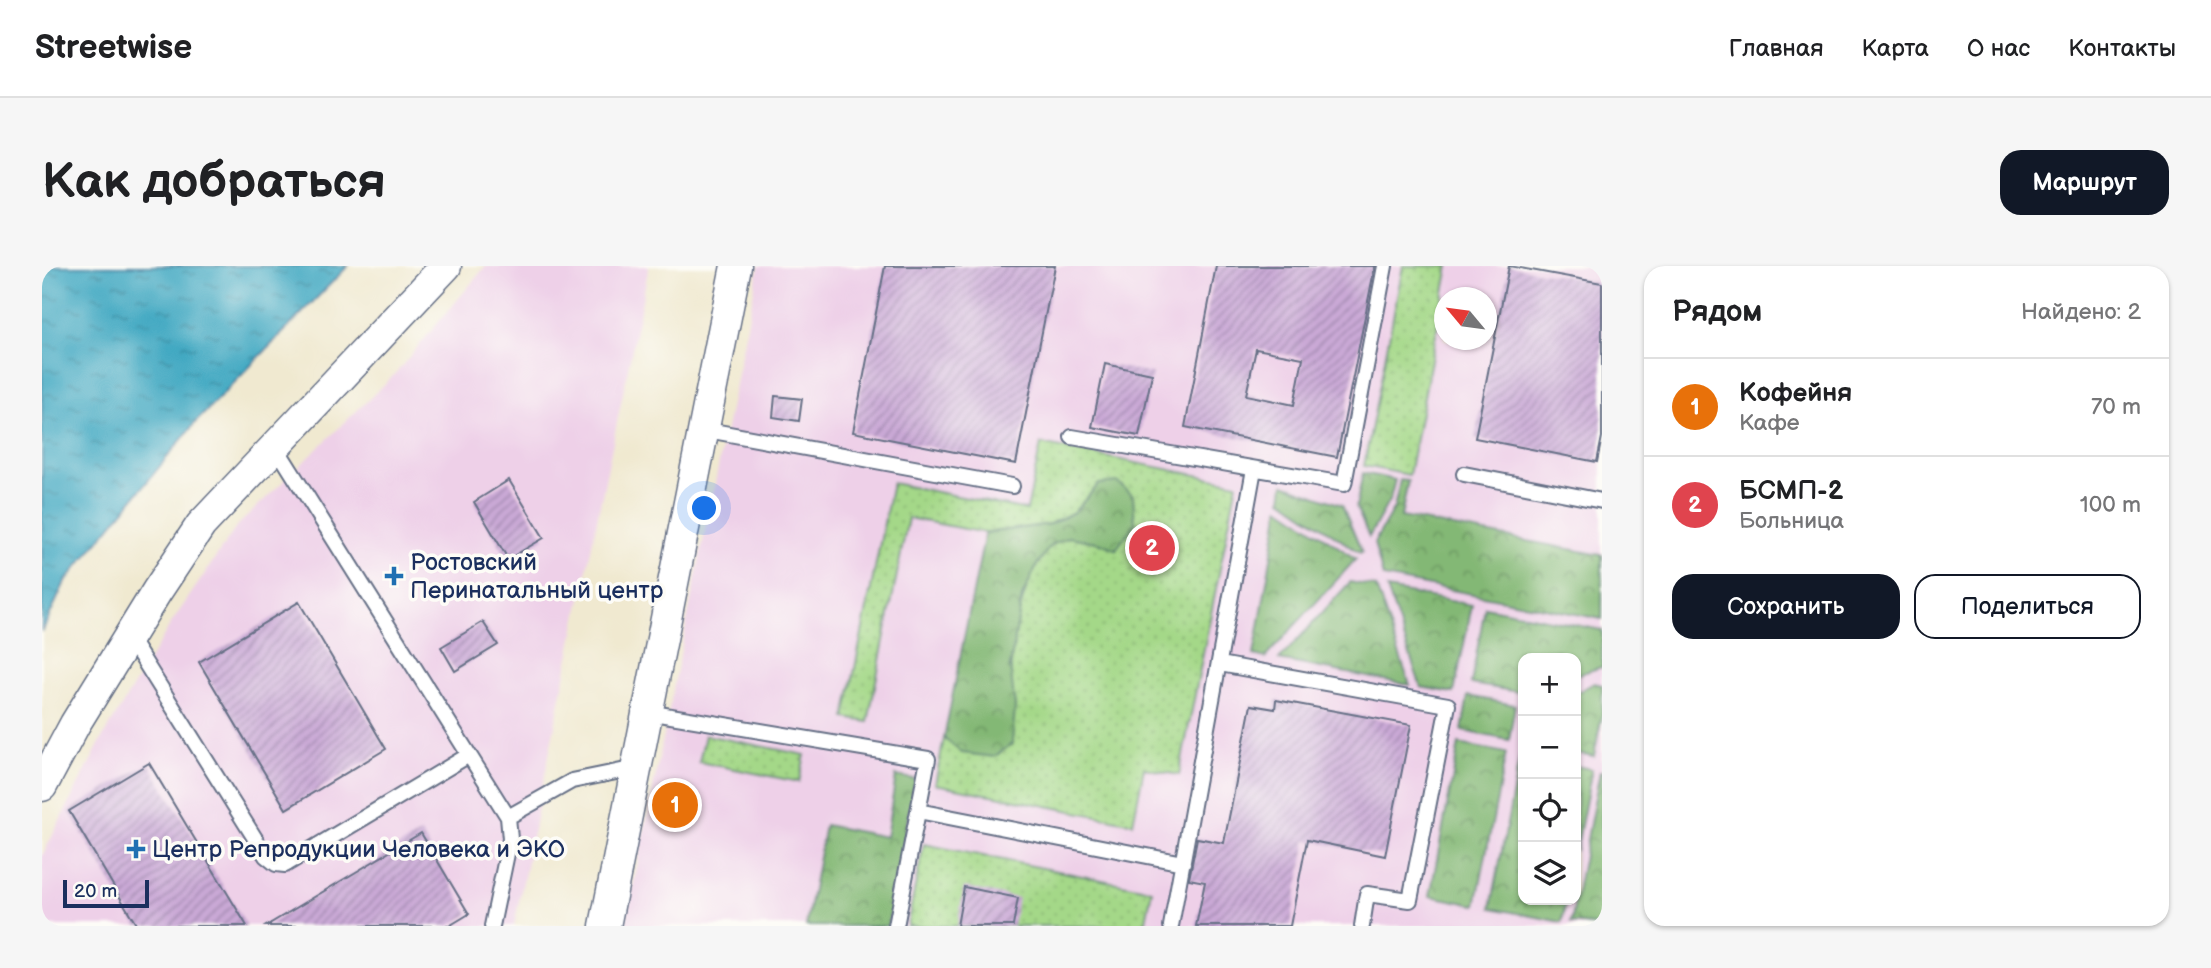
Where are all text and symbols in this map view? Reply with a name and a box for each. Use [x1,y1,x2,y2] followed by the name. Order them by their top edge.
[35,28,192,68] text: Streetwise
[1729,34,1823,63] text: Главная
[1861,34,1929,63] text: Карта
[1967,34,2030,63] text: О нас
[2068,34,2176,63] text: Контакты
[2000,150,2169,215] button: Маршрут
[42,153,386,212] text: Как добраться
[1434,287,1497,350] north arrow
[1672,294,1762,330] text: Рядом
[2021,298,2141,326] text: Найдено: 2
[1739,378,1852,409] text: Кофейня
[1690,393,1700,421] text: 1
[2091,393,2141,421] text: 70 m
[1739,409,1800,437] text: Кафе
[1739,476,1843,507] text: БСМП-2
[687,491,721,525] your location
[1688,491,1702,519] text: 2
[2080,491,2141,519] text: 100 m
[1739,507,1844,535] text: Больница
[1129,522,1175,574] pin: 2
[410,548,664,605] place label: Ростовский Перинатальный центр
[384,566,404,586] marker: Ростовский Перинатальный центр
[1672,574,1900,639] button: Сохранить
[1914,574,2141,639] button: Поделиться
[1518,653,1581,905] map controls
[1518,653,1581,716] button: +
[1518,716,1581,779] button: −
[652,779,698,831] pin: 1
[1518,779,1581,842] button: locate
[152,835,565,864] place label: Центр Репродукции Человека и ЭКО
[126,839,146,859] marker: Центр Репродукции Человека и ЭКО
[1518,842,1581,905] button: layers
[63,877,149,909] scale bar
[74,880,117,903] text: 20 m

